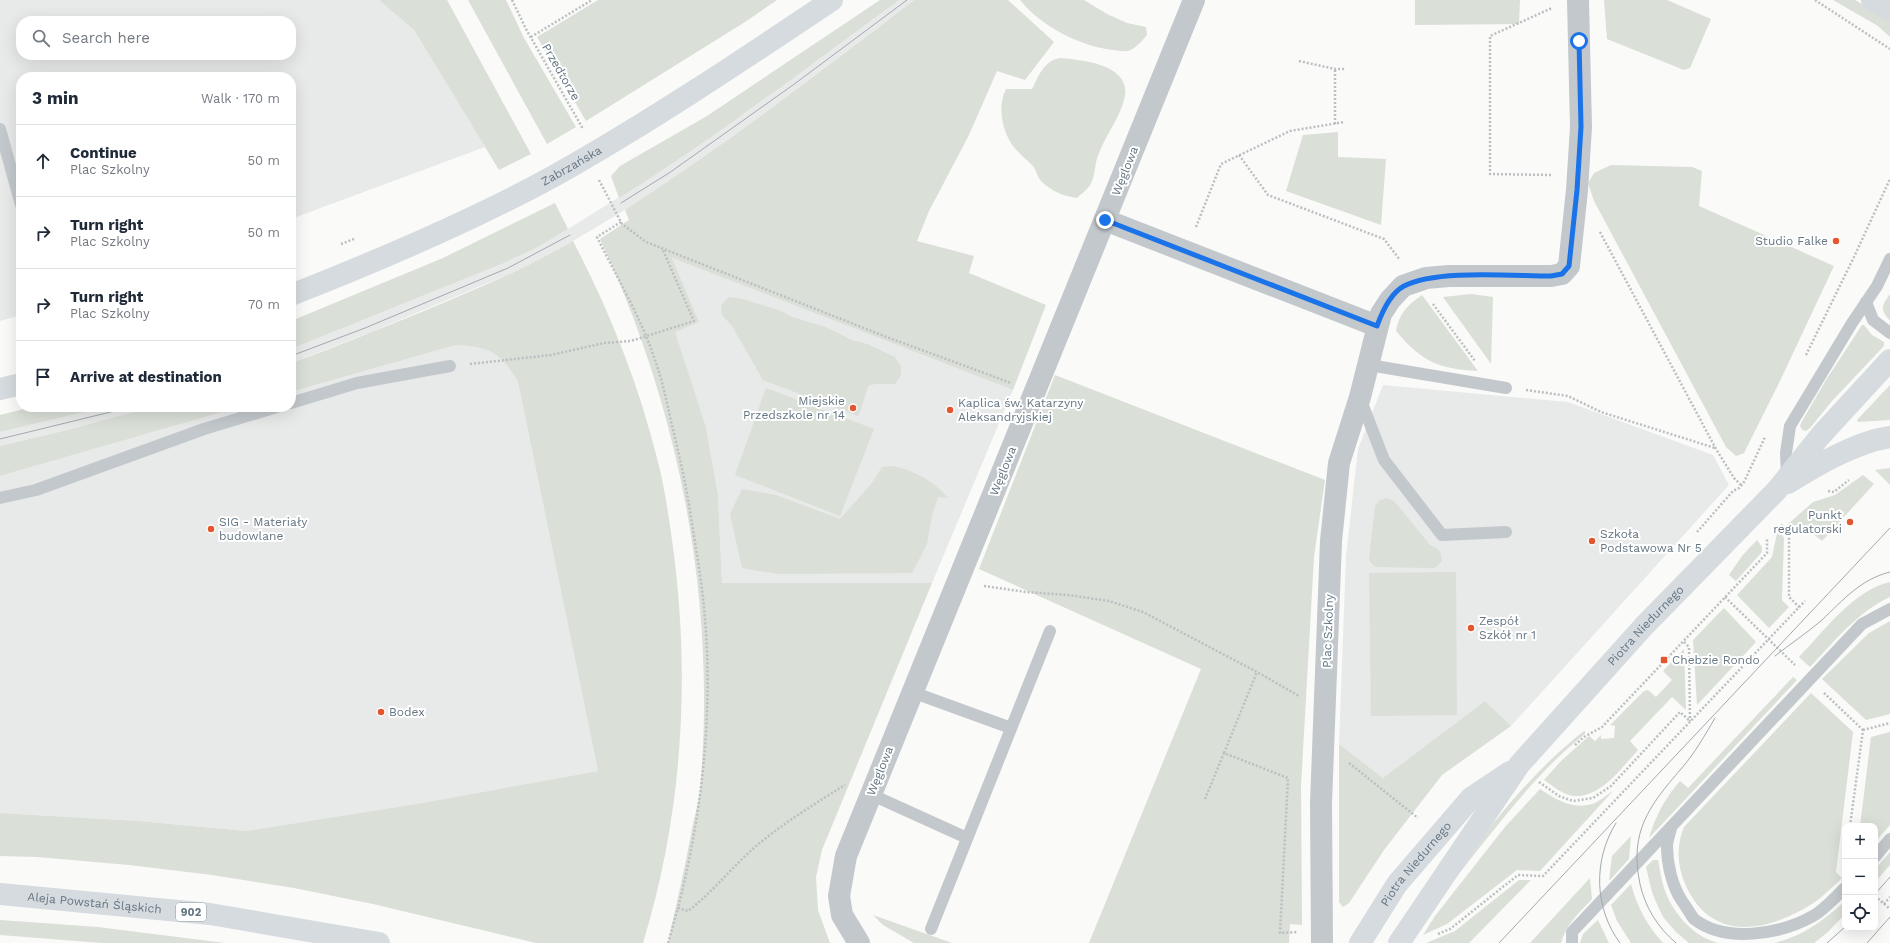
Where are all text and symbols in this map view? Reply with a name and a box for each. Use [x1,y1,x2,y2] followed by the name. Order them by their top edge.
[16,16,296,60] search box
[30,27,52,49] icon: search
[62,29,150,47] text: Search here
[1570,32,1588,50] route start
[539,41,583,103] street label: Przedtorze
[32,88,78,108] text: 3 min
[201,91,280,106] text: Walk · 170 m
[539,143,604,189] street label: Zabrzańska
[70,144,137,162] text: Continue
[1109,144,1141,198] street label: Węglowa
[32,150,54,172] icon: ahead
[248,153,280,168] text: 50 m
[70,162,150,177] text: Plac Szkolny
[1096,211,1114,229] route end
[70,216,143,234] text: Turn right
[32,222,54,244] icon: right
[248,225,280,240] text: 50 m
[70,234,150,249] text: Plac Szkolny
[1755,234,1828,248] place label: Studio Falke
[1831,236,1841,246] marker: Studio Falke
[70,288,143,306] text: Turn right
[32,294,54,316] icon: right
[248,297,280,312] text: 70 m
[70,306,150,321] text: Plac Szkolny
[32,366,54,388] icon: arrive
[70,368,222,386] text: Arrive at destination
[743,394,845,422] place label: Miejskie Przedszkole nr 14
[958,396,1084,424] place label: Kaplica św. Katarzyny Aleksandryjskiej
[848,403,858,413] marker: Miejskie Przedszkole nr 14
[945,405,955,415] marker: Kaplica św. Katarzyny Aleksandryjskiej
[987,444,1019,498] street label: Węglowa
[1773,508,1842,536] place label: Punkt regulatorski
[219,515,308,543] place label: SIG - Materiały budowlane
[1845,517,1855,527] marker: Punkt regulatorski
[206,524,216,534] marker: SIG - Materiały budowlane
[1600,527,1702,555] place label: Szkoła Podstawowa Nr 5
[1587,536,1597,546] marker: Szkoła Podstawowa Nr 5
[1605,583,1687,669] street label: Piotra Niedurnego
[1320,593,1336,668] street label: Plac Szkolny
[1479,614,1536,642] place label: Zespół Szkół nr 1
[1466,623,1476,633] marker: Zespół Szkół nr 1
[1672,653,1760,667] place label: Chebzie Rondo
[1659,655,1669,665] marker: Chebzie Rondo
[389,705,425,719] place label: Bodex
[376,707,386,717] marker: Bodex
[864,744,896,798] street label: Węglowa
[1378,819,1454,909] street label: Piotra Niedurnego
[1842,823,1878,931] map controls
[1842,823,1878,859] button: +
[1842,859,1878,895] button: −
[27,890,162,916] street label: Aleja Powstań Śląskich
[1842,895,1878,931] button: locate
[176,903,206,921] road number: 902

